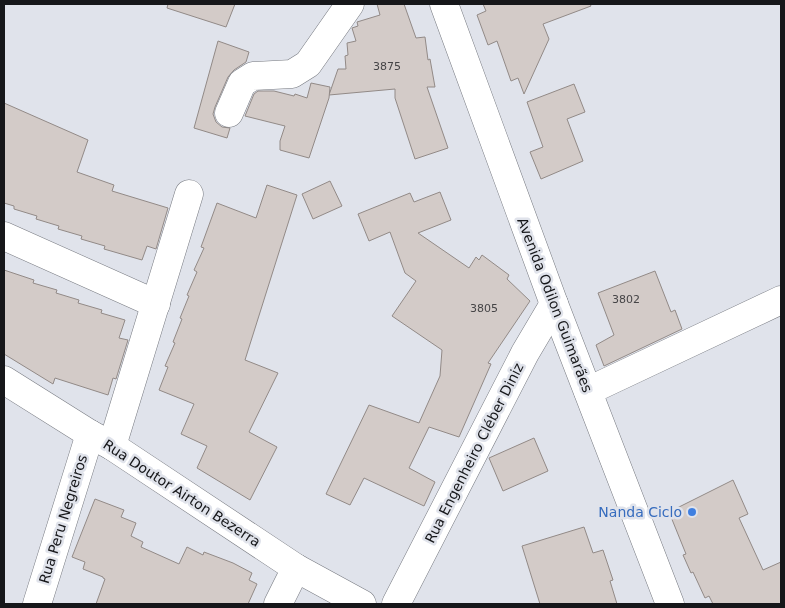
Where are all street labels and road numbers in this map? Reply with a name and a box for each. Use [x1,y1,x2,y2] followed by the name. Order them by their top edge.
[514,215,596,395] street label: Avenida Odilon Guimarães
[422,360,526,546] street label: Rua Engenheiro Cléber Diniz
[100,436,264,550] street label: Rua Doutor Airton Bezerra
[36,453,90,585] street label: Rua Peru Negreiros

